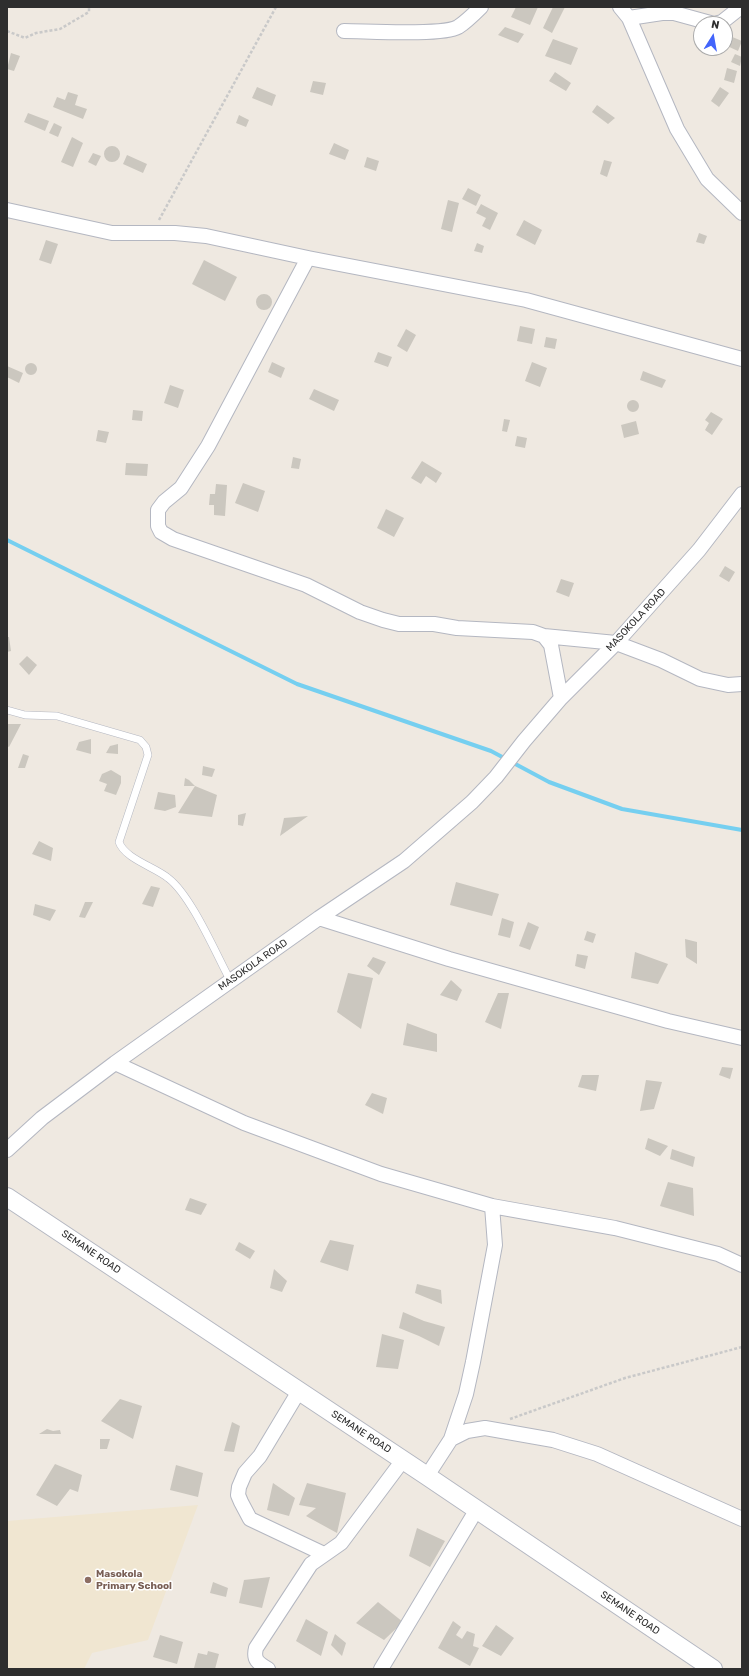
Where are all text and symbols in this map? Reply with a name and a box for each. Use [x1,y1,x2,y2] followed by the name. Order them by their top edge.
[693,16,733,56] north arrow
[710,18,720,32] text: N
[604,586,668,654] street label: MASOKOLA ROAD
[216,937,290,993] street label: MASOKOLA ROAD
[59,1228,123,1276] street label: SEMANE ROAD
[329,1408,393,1456] street label: SEMANE ROAD
[96,1568,172,1592] place label: Masokola Primary School
[83,1575,93,1585] marker: Masokola Primary School
[598,1589,662,1637] street label: SEMANE ROAD

